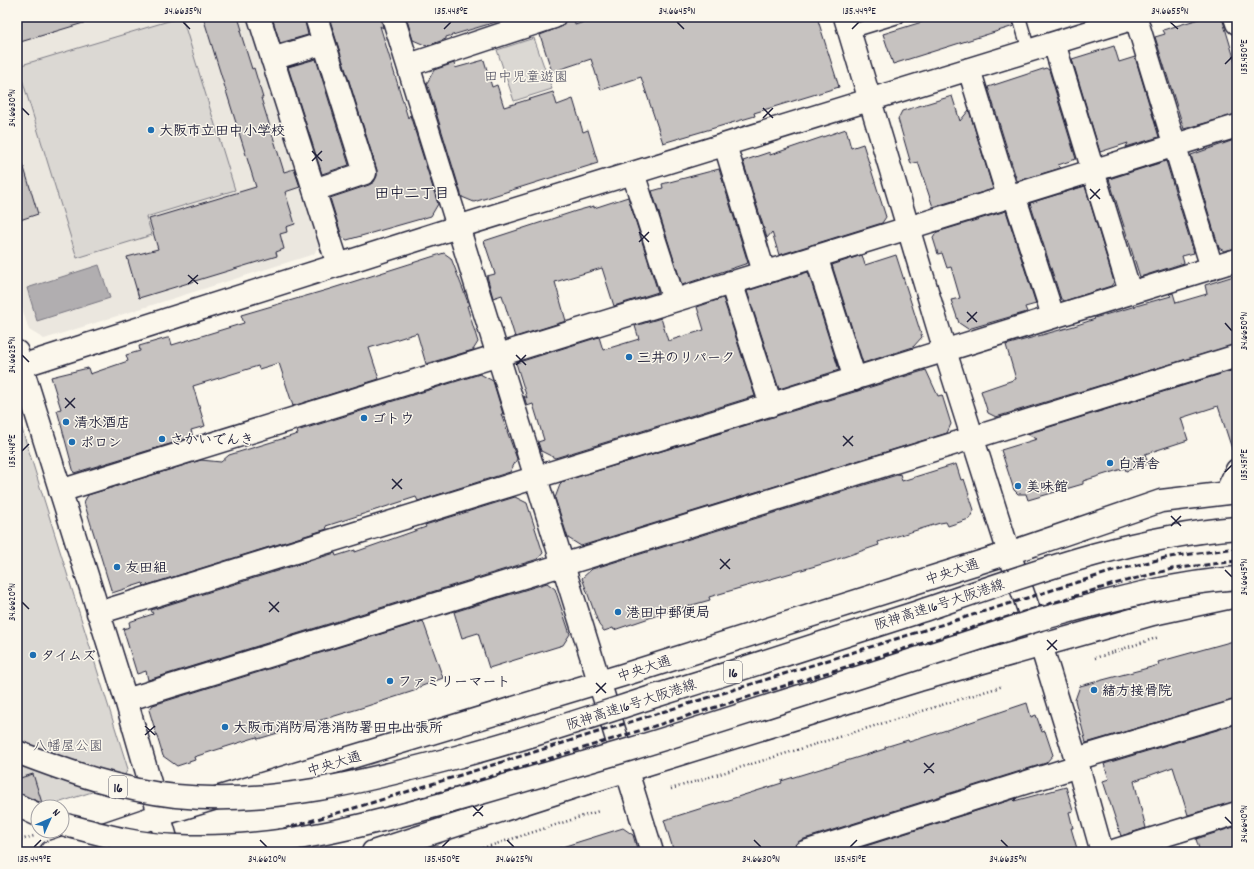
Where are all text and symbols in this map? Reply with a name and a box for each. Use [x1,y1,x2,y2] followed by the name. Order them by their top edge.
[164,5,202,19] text: 34.6635°N
[435,5,468,19] text: 135.448°E
[659,5,696,19] text: 34.6645°N
[842,5,876,19] text: 135.449°E
[1151,5,1189,19] text: 34.6655°N
[1238,39,1252,74] text: 135.450°E
[484,68,568,88] park label: 田中児童遊園
[6,89,20,127] text: 34.6630°N
[159,122,285,142] place label: 大阪市立田中小学校
[146,125,156,135] marker: 大阪市立田中小学校
[374,184,450,206] district label: 田中二丁目
[1238,312,1252,350] text: 34.6650°N
[6,336,20,374] text: 34.6625°N
[637,349,735,369] place label: 三井のリパーク
[624,352,634,362] marker: 三井のリパーク
[372,410,414,430] place label: ゴトウ
[359,413,369,423] marker: ゴトウ
[74,414,130,434] place label: 清水酒店
[61,417,71,427] marker: 清水酒店
[170,431,254,451] place label: さかいでんき
[6,434,20,467] text: 135.448°E
[80,434,122,454] place label: ポロン
[157,434,167,444] marker: さかいでんき
[67,437,77,447] marker: ポロン
[1238,449,1252,481] text: 135.451°E
[1118,455,1160,475] place label: 白清舎
[1105,458,1115,468] marker: 白清舎
[1026,478,1068,498] place label: 美味館
[1013,481,1023,491] marker: 美味館
[923,555,982,591] street label: 中央大通
[1238,558,1252,595] text: 34.6645°N
[125,559,167,579] place label: 友田組
[112,562,122,572] marker: 友田組
[872,575,1007,636] street label: 阪神高速16号大阪港線
[6,583,20,621] text: 34.6620°N
[626,604,710,624] place label: 港田中郵便局
[613,607,623,617] marker: 港田中郵便局
[41,647,96,667] place label: タイムズ
[28,650,38,660] marker: タイムズ
[615,652,674,688] street label: 中央大通
[724,661,742,683] road number: 16
[398,673,511,693] place label: ファミリーマート
[564,675,699,736] street label: 阪神高速16号大阪港線
[385,676,395,686] marker: ファミリーマート
[1102,682,1172,702] place label: 緒方接骨院
[1089,685,1099,695] marker: 緒方接骨院
[233,719,443,739] place label: 大阪市消防局港消防署田中出張所
[220,722,230,732] marker: 大阪市消防局港消防署田中出張所
[33,737,103,757] park label: 八幡屋公園
[305,747,364,783] street label: 中央大通
[109,776,127,798] road number: 16
[30,799,70,839] north arrow
[1238,805,1252,843] text: 34.6640°N
[48,806,64,821] text: N
[17,853,51,867] text: 135.449°E
[248,853,286,867] text: 34.6620°N
[425,853,460,867] text: 135.450°E
[495,853,533,867] text: 34.6625°N
[742,853,780,867] text: 34.6630°N
[834,853,866,867] text: 135.451°E
[989,853,1027,867] text: 34.6635°N

